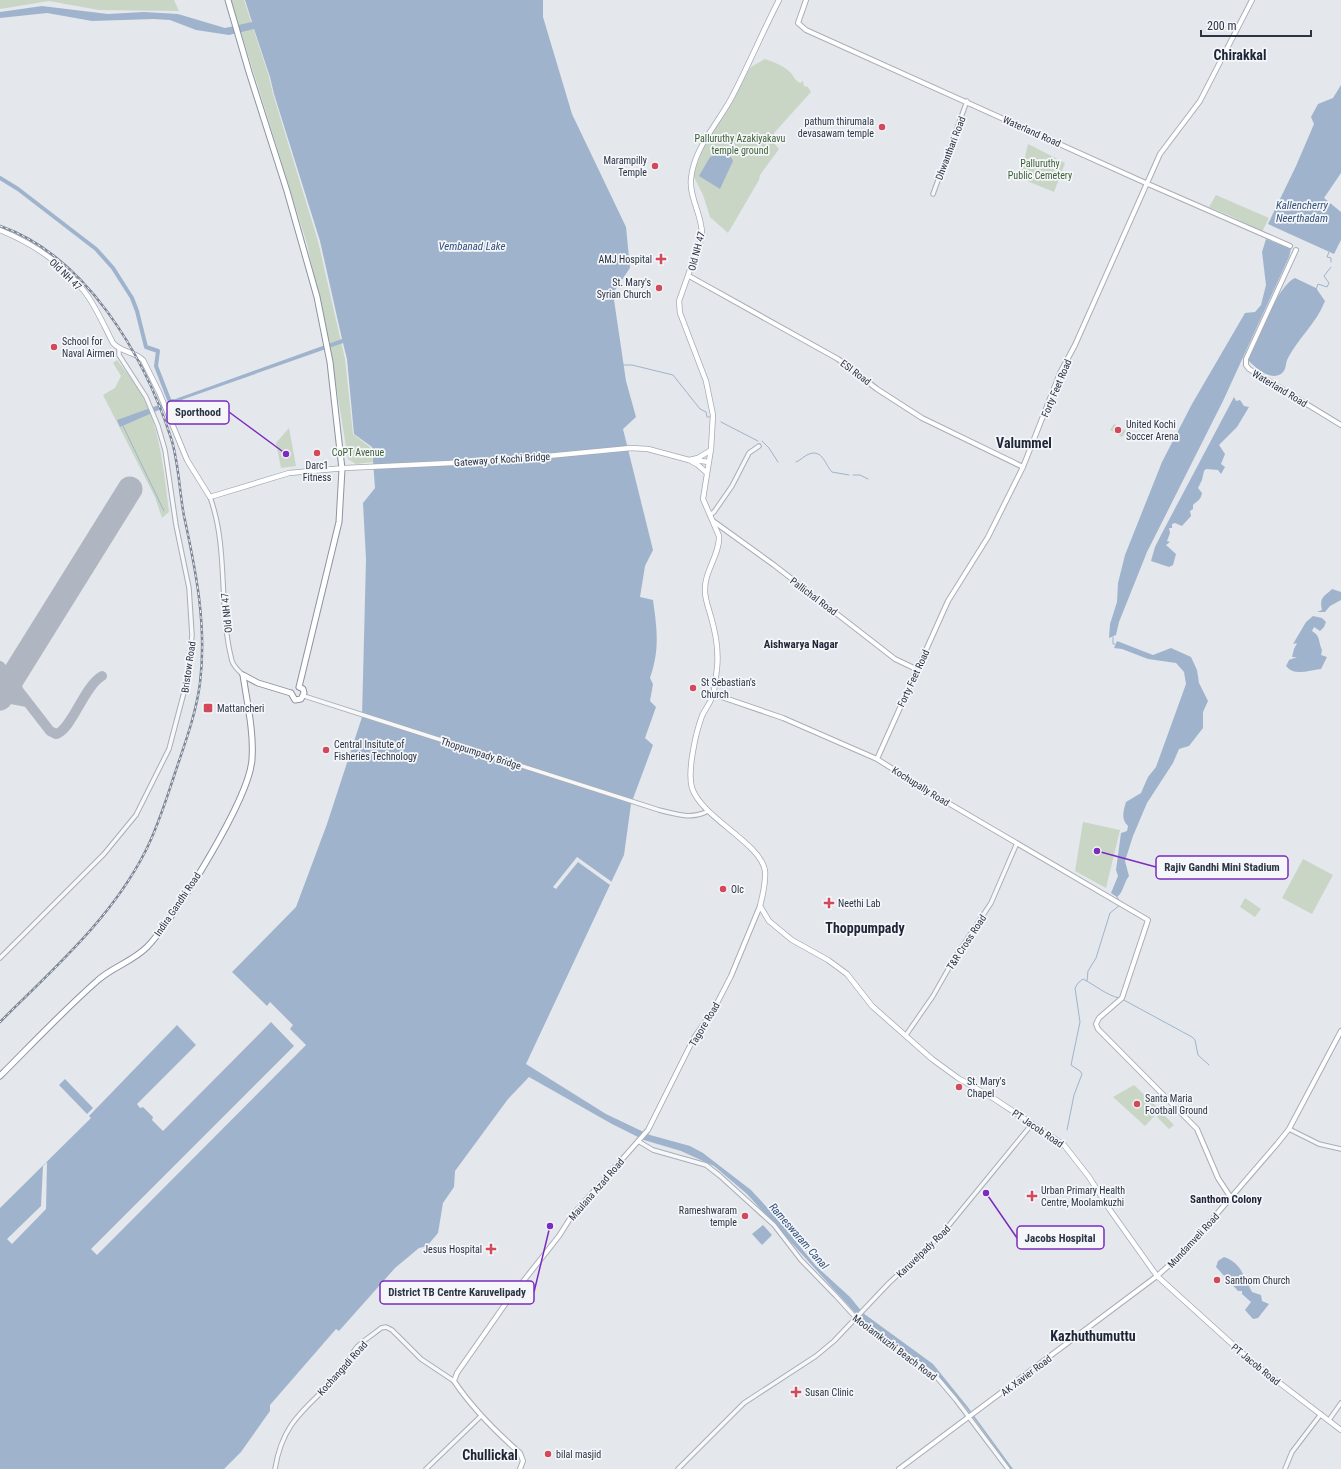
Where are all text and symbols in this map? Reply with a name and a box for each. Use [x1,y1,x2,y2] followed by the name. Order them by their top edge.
[1201,12,1311,38] scale bar
[1207,19,1237,33] text: 200 m
[1214,47,1266,63] district label: Chirakkal
[1001,114,1062,149] street label: Waterland Road
[933,115,968,181] street label: Dhwanthari Road
[798,116,874,139] place label: pathum thirumala devasawam temple
[877,122,887,132] marker: pathum thirumala devasawam temple
[695,133,786,156] park label: Palluruthy Azakiyakavu temple ground
[604,155,647,178] place label: Marampilly Temple
[1008,158,1072,181] park label: Palluruthy Public Cemetery
[650,161,660,171] marker: Marampilly Temple
[1276,199,1329,225] water label: Kallencherry Neerthadam
[686,230,707,272] street label: Old NH 47
[438,240,506,253] water label: Vembanad Lake
[655,253,667,265] marker: AMJ Hospital
[598,254,652,265] place label: AMJ Hospital
[47,256,84,292] street label: Old NH 47
[597,277,651,300] place label: St. Mary's Syrian Church
[654,283,664,293] marker: St. Mary's Syrian Church
[62,336,115,359] place label: School for Naval Airmen
[49,342,59,352] marker: School for Naval Airmen
[838,357,873,387] street label: ESI Road
[1039,358,1074,419] street label: Forty Feet Road
[1250,368,1309,409] street label: Waterland Road
[167,401,229,424] callout: Sporthood
[175,406,221,419] text: Sporthood
[1126,419,1179,442] place label: United Kochi Soccer Arena
[1113,425,1123,435] marker: United Kochi Soccer Arena
[996,435,1052,451] district label: Valummel
[332,447,384,458] park label: CoPT Avenue
[312,448,322,458] marker: Darc1 Fitness
[454,451,551,468] street label: Gateway of Kochi Bridge
[303,460,332,483] place label: Darc1 Fitness
[788,575,839,618] street label: Pallichal Road
[219,592,234,633] street label: Old NH 47
[764,638,839,651] district label: Aishwarya Nagar
[179,640,198,694] street label: Bristow Road
[895,648,932,709] street label: Forty Feet Road
[701,677,756,700] place label: St Sebastian's Church
[688,683,698,693] marker: St Sebastian's Church
[202,702,214,714] marker: Mattancheri
[217,703,264,714] place label: Mattancheri
[439,735,523,772] street label: Thoppumpady Bridge
[334,739,417,762] place label: Central Insitute of Fisheries Technology
[321,745,331,755] marker: Central Insitute of Fisheries Technology
[890,764,951,808] street label: Kochupally Road
[1156,856,1288,879] callout: Rajiv Gandhi Mini Stadium
[1164,861,1280,874] text: Rajiv Gandhi Mini Stadium
[152,870,203,938] street label: Indira Gandhi Road
[718,884,728,894] marker: Olc
[731,884,744,895] place label: Olc
[823,897,835,909] marker: Neethi Lab
[838,898,880,909] place label: Neethi Lab
[945,913,988,972] street label: T&R Cross Road
[825,920,905,936] district label: Thoppumpady
[687,1000,722,1048] street label: Tagore Road
[967,1076,1006,1099] place label: St. Mary's Chapel
[954,1082,964,1092] marker: St. Mary's Chapel
[1145,1093,1208,1116] place label: Santa Maria Football Ground
[1132,1099,1142,1109] marker: Santa Maria Football Ground
[1010,1107,1065,1150] street label: PT Jacob Road
[566,1156,626,1223] street label: Maulana Azad Road
[1041,1185,1125,1208] place label: Urban Primary Health Centre, Moolamkuzhi
[1026,1190,1038,1202] marker: Urban Primary Health Centre, Moolamkuzhi
[1190,1193,1262,1206] district label: Santhom Colony
[766,1201,831,1272] water label: Rameswaram Canal
[679,1205,737,1228] place label: Rameshwaram temple
[740,1211,750,1221] marker: Rameshwaram temple
[1165,1211,1221,1270] street label: Mundamveli Road
[894,1223,953,1280] street label: Karuvelpady Road
[1017,1226,1104,1249] callout: Jacobs Hospital
[1025,1232,1096,1245] text: Jacobs Hospital
[485,1243,497,1255] marker: Jesus Hospital
[423,1244,482,1255] place label: Jesus Hospital
[1212,1275,1222,1285] marker: Santhom Church
[1225,1275,1290,1286] place label: Santhom Church
[380,1281,534,1304] callout: District TB Centre Karuvelipady
[388,1286,526,1299] text: District TB Centre Karuvelipady
[851,1312,939,1383] street label: Moolamkuzhi Beach Road
[1050,1328,1136,1344] district label: Kazhuthumuttu
[315,1339,369,1398] street label: Kochangadi Road
[1229,1341,1282,1387] street label: PT Jacob Road
[999,1353,1054,1398] street label: AK Xavier Road
[790,1386,802,1398] marker: Susan Clinic
[805,1387,854,1398] place label: Susan Clinic
[462,1447,518,1463] district label: Chullickal
[543,1449,553,1459] marker: bilal masjid
[556,1449,601,1460] place label: bilal masjid

